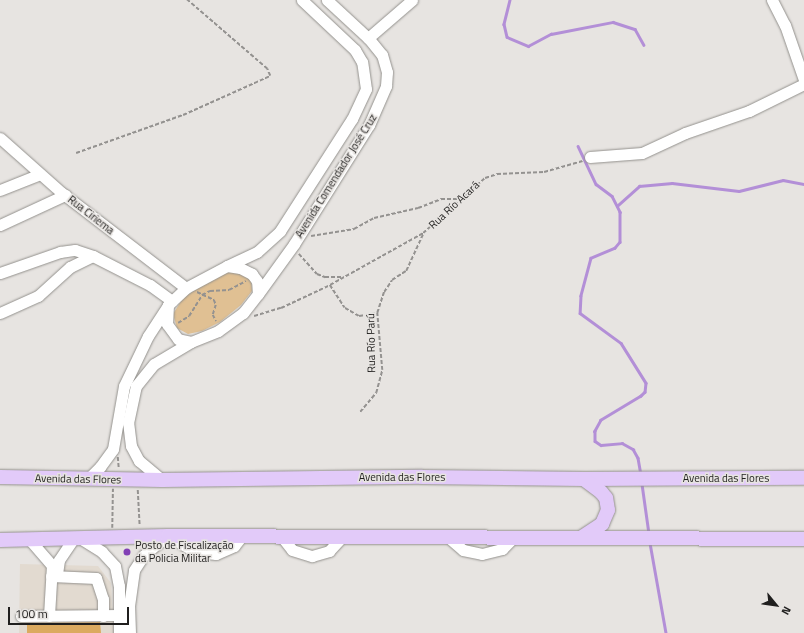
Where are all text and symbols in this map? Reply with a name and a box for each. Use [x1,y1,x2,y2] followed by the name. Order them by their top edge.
[292,112,380,240] street label: Avenida Comendador José Cruz
[426,178,482,232] street label: Rua Río Acará
[65,193,117,237] street label: Rua Ciriema
[364,313,378,373] street label: Rua Río Parú
[359,470,445,484] street label: Avenida das Flores
[683,471,769,485] street label: Avenida das Flores
[35,472,121,486] street label: Avenida das Flores
[135,539,233,565] place label: Posto de Fiscalização da Policia Militar
[122,547,132,557] marker: Posto de Fiscalização da Policia Militar
[756,585,796,625] north arrow
[10,599,131,625] scale bar
[15,604,48,623] text: 100 m
[778,604,795,618] text: N

